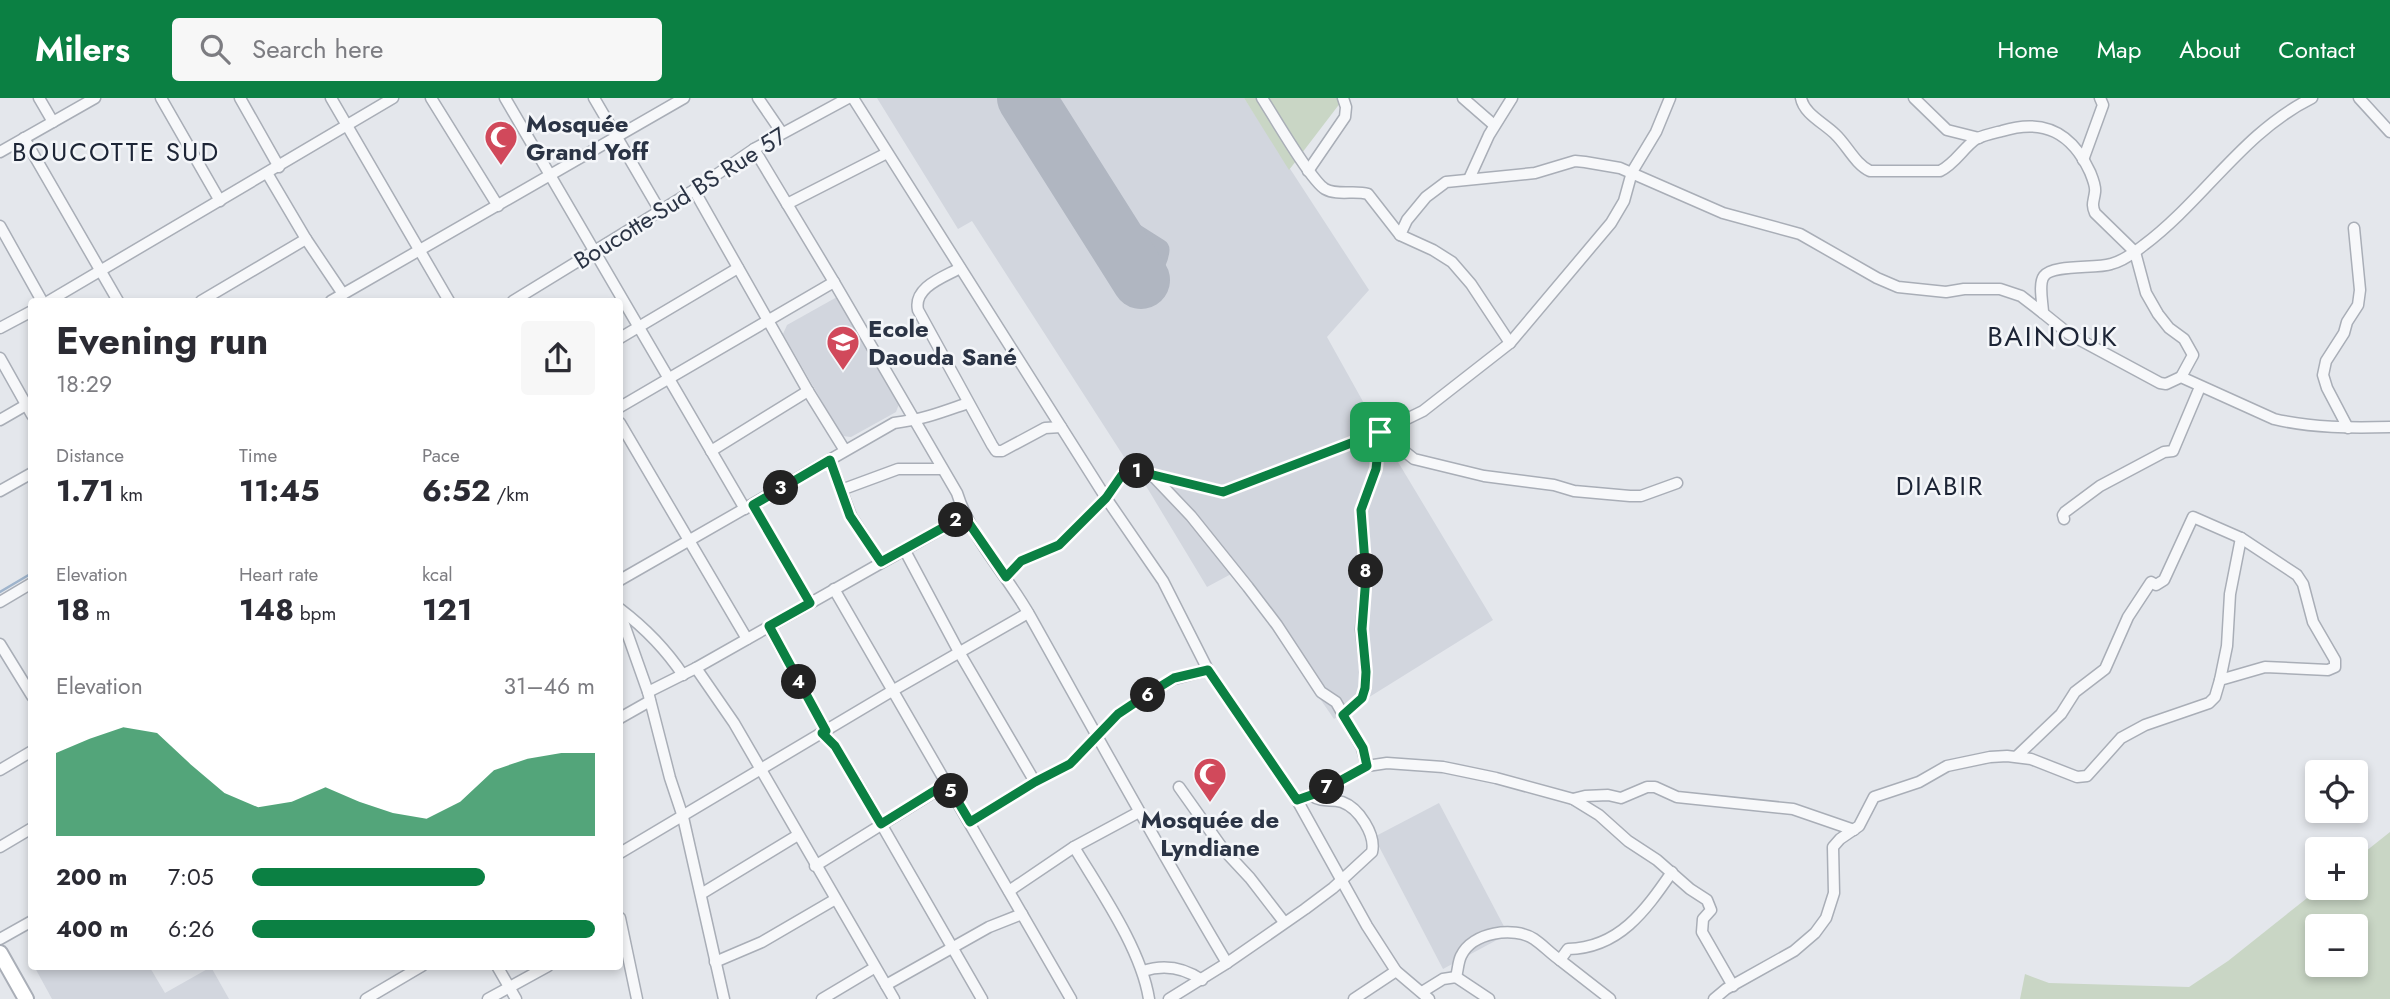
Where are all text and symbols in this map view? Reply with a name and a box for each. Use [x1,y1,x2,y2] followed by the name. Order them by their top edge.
[172,18,662,81] search box
[35,26,130,73] text: Milers
[196,30,234,68] icon: search
[252,30,383,68] text: Search here
[1997,32,2059,67] text: Home
[2097,32,2141,67] text: Map
[2179,32,2240,67] text: About
[2278,32,2355,67] text: Contact
[526,106,650,169] place label: Mosquée Grand Yoff
[482,118,520,167] mosque icon: Mosquée Grand Yoff
[567,118,793,278] street label: Boucotte-Sud BS Rue 57
[12,133,220,171] district label: BOUCOTTE SUD
[868,311,1017,374] place label: Ecole Daouda Sané
[56,313,268,368] text: Evening run
[1987,316,2119,357] district label: BAINOUK
[521,321,595,395] button: share
[824,323,862,372] school or university icon: Ecole Daouda Sané
[56,367,112,401] text: 18:29
[1350,402,1410,462] pin
[1361,413,1399,451] icon: arrive
[56,442,124,469] text: Distance
[239,442,277,469] text: Time
[422,442,460,469] text: Pace
[1120,454,1154,488] pin: 1
[1132,457,1141,484] text: 1
[1896,467,1984,505] district label: DIABIR
[56,469,114,512] text: 1.71
[239,469,320,512] text: 11:45
[422,469,491,512] text: 6:52
[764,470,798,506] pin: 3
[775,474,786,501] text: 3
[114,481,143,508] text: km
[491,481,529,508] text: /km
[939,502,974,538] pin: 2
[949,506,962,533] text: 2
[1348,554,1384,588] pin: 8
[1360,557,1371,584] text: 8
[56,561,128,588] text: Elevation
[239,561,318,588] text: Heart rate
[422,561,453,588] text: kcal
[56,588,90,631] text: 18
[239,588,294,631] text: 148
[422,588,472,631] text: 121
[90,600,111,627] text: m
[294,600,336,627] text: bpm
[782,664,816,700] pin: 4
[792,668,805,695] text: 4
[56,669,143,703] text: Elevation
[504,669,595,703] text: 31–46 m
[1130,678,1166,712] pin: 6
[1141,681,1154,708] text: 6
[1191,755,1229,804] mosque icon: Mosquée de Lyndiane
[2305,760,2368,977] map controls
[2305,760,2368,823] button: locate
[1310,770,1344,804] pin: 7
[1321,773,1332,800] text: 7
[934,774,968,808] pin: 5
[944,777,957,804] text: 5
[1141,802,1279,865] place label: Mosquée de Lyndiane
[2305,837,2368,900] button: +
[56,860,127,894] text: 200 m
[168,860,214,894] text: 7:05
[56,912,128,946] text: 400 m
[168,912,214,946] text: 6:26
[2305,914,2368,977] button: −

